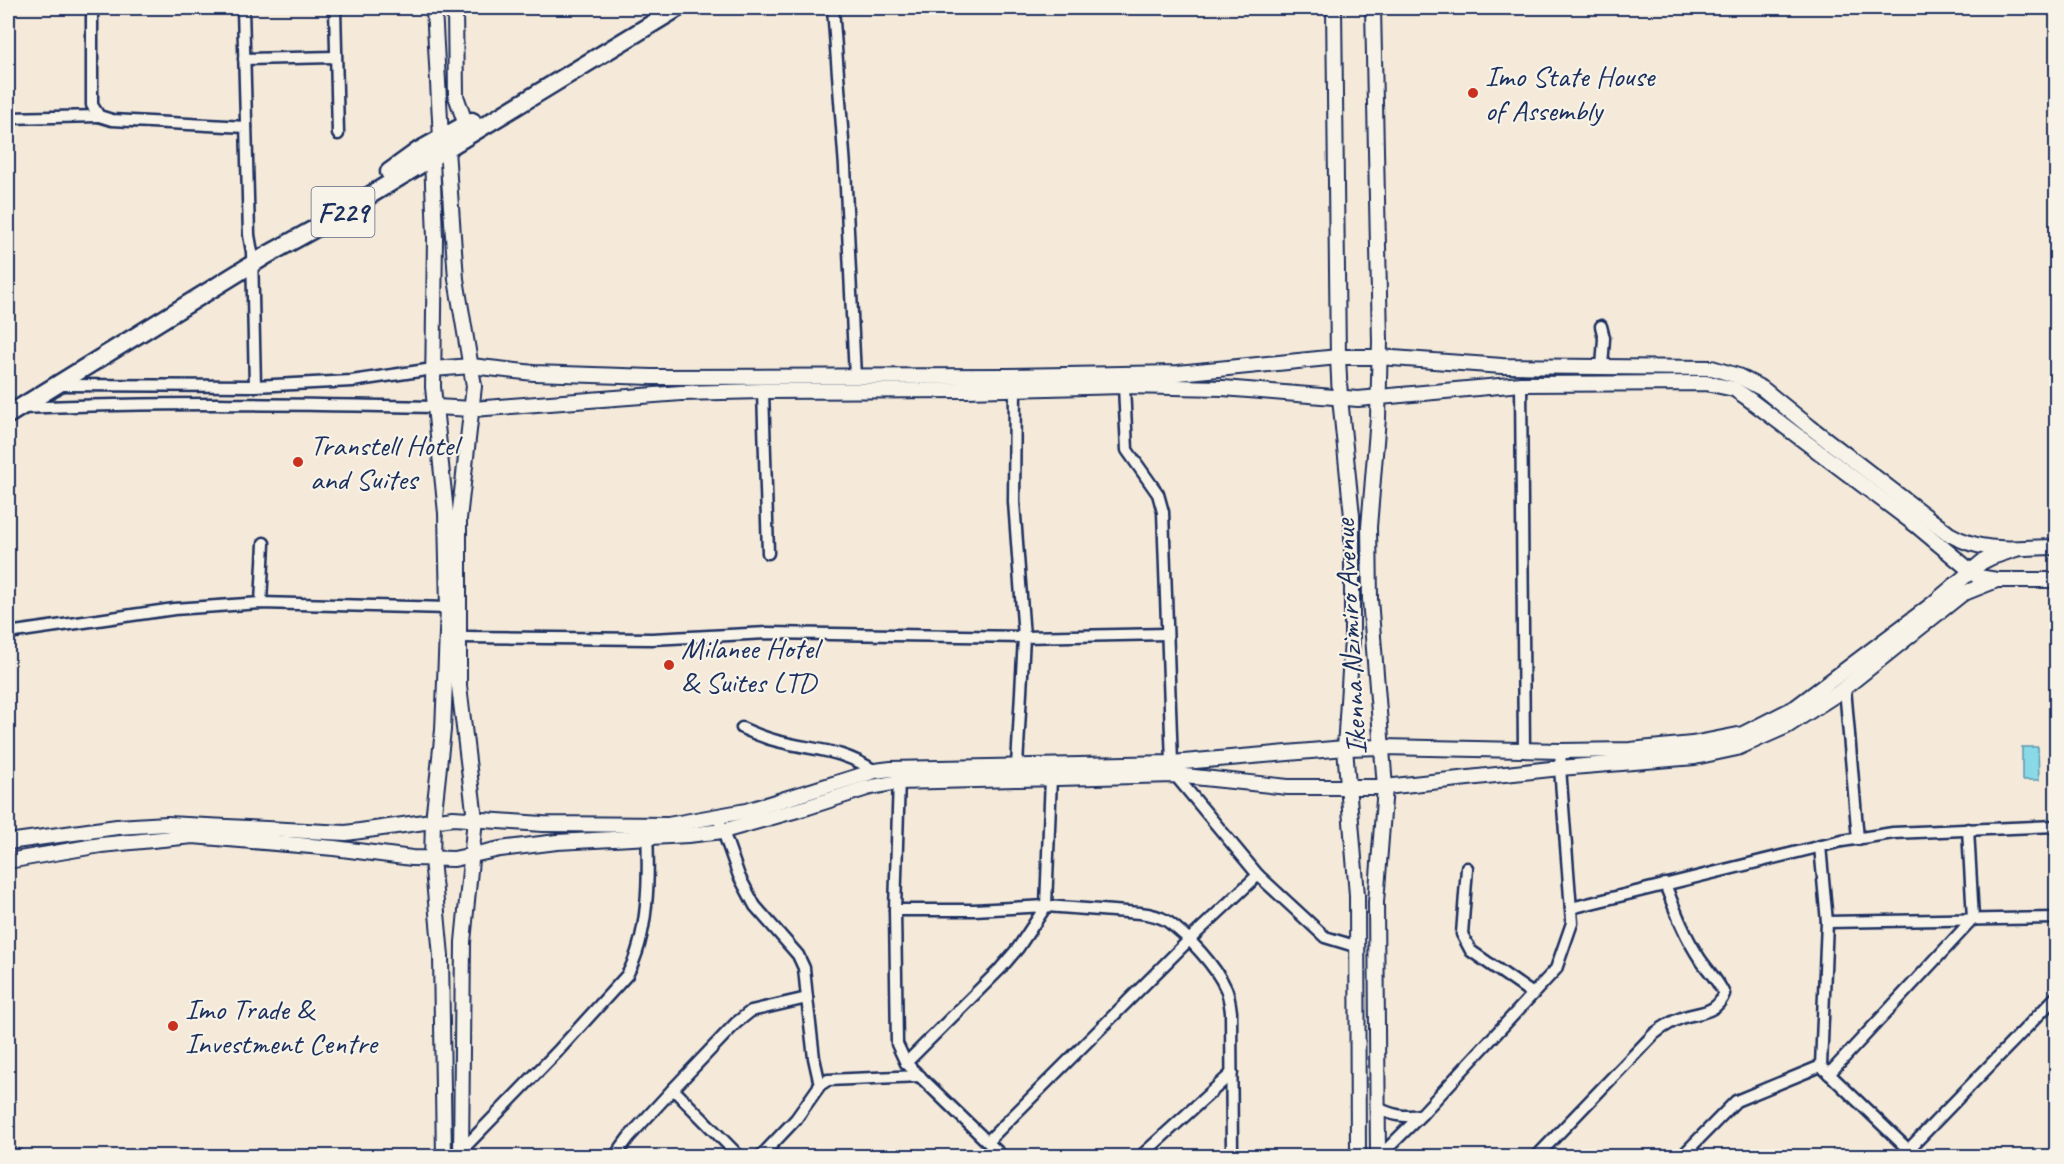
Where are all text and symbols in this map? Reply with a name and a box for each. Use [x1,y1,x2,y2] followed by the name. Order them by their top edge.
[1485,57,1657,129] place label: Imo State House of Assembly
[1466,86,1480,100] marker: Imo State House of Assembly
[312,187,374,237] road number: F229
[310,426,463,498] place label: Transtell Hotel and Suites
[291,455,305,469] marker: Transtell Hotel and Suites
[1325,516,1375,756] street label: Ikenna Nzimiro Avenue
[681,629,823,701] place label: Milanee Hotel & Suites LTD
[662,658,676,672] marker: Milanee Hotel & Suites LTD
[185,990,379,1062] place label: Imo Trade & Investment Centre
[166,1019,180,1033] marker: Imo Trade & Investment Centre

